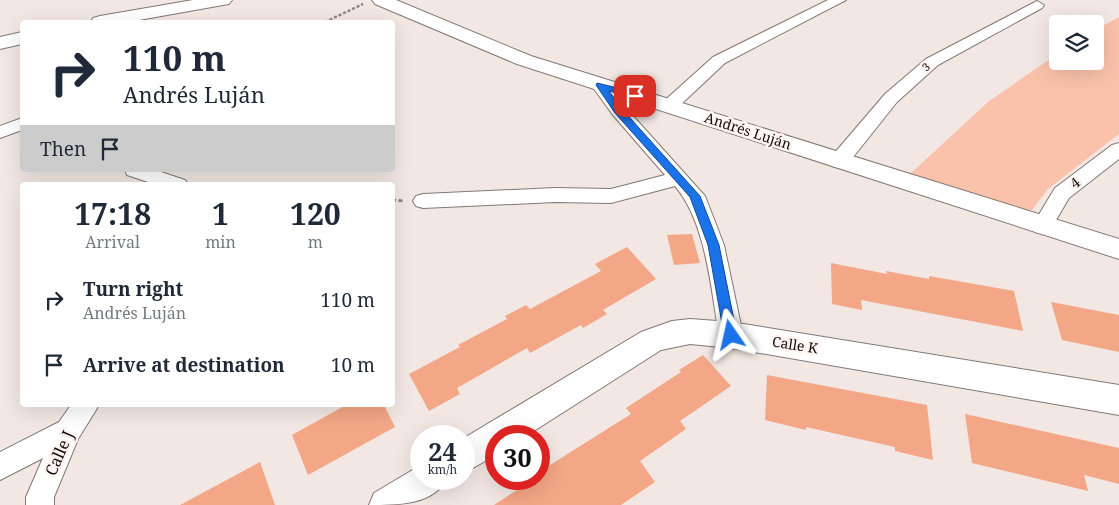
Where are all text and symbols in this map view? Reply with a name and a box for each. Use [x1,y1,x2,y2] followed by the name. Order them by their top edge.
[1049,15,1104,70] map controls
[1049,15,1104,70] button: layers
[123,34,226,81] text: 110 m
[40,40,105,105] icon: right
[918,59,933,74] street label: 3
[614,75,656,117] pin
[123,79,265,109] text: Andrés Luján
[621,82,649,110] icon: arrive
[702,108,794,154] street label: Andrés Luján
[96,135,124,163] icon: arrive
[40,136,86,162] text: Then
[1066,173,1084,193] street label: 4
[74,193,151,234] text: 17:18
[212,193,229,234] text: 1
[290,193,341,234] text: 120
[85,231,140,253] text: Arrival
[205,231,236,253] text: min
[308,231,323,253] text: m
[83,276,183,302] text: Turn right
[40,286,68,314] icon: right
[320,287,375,313] text: 110 m
[83,302,186,324] text: Andrés Luján
[704,308,756,360] position arrow
[771,332,820,358] street label: Calle K
[40,351,68,379] icon: arrive
[83,352,285,378] text: Arrive at destination
[331,352,375,378] text: 10 m
[485,425,550,490] speed limit sign: 30
[39,427,79,479] street label: Calle J
[428,434,457,468] text: 24
[428,461,457,478] text: km/h

